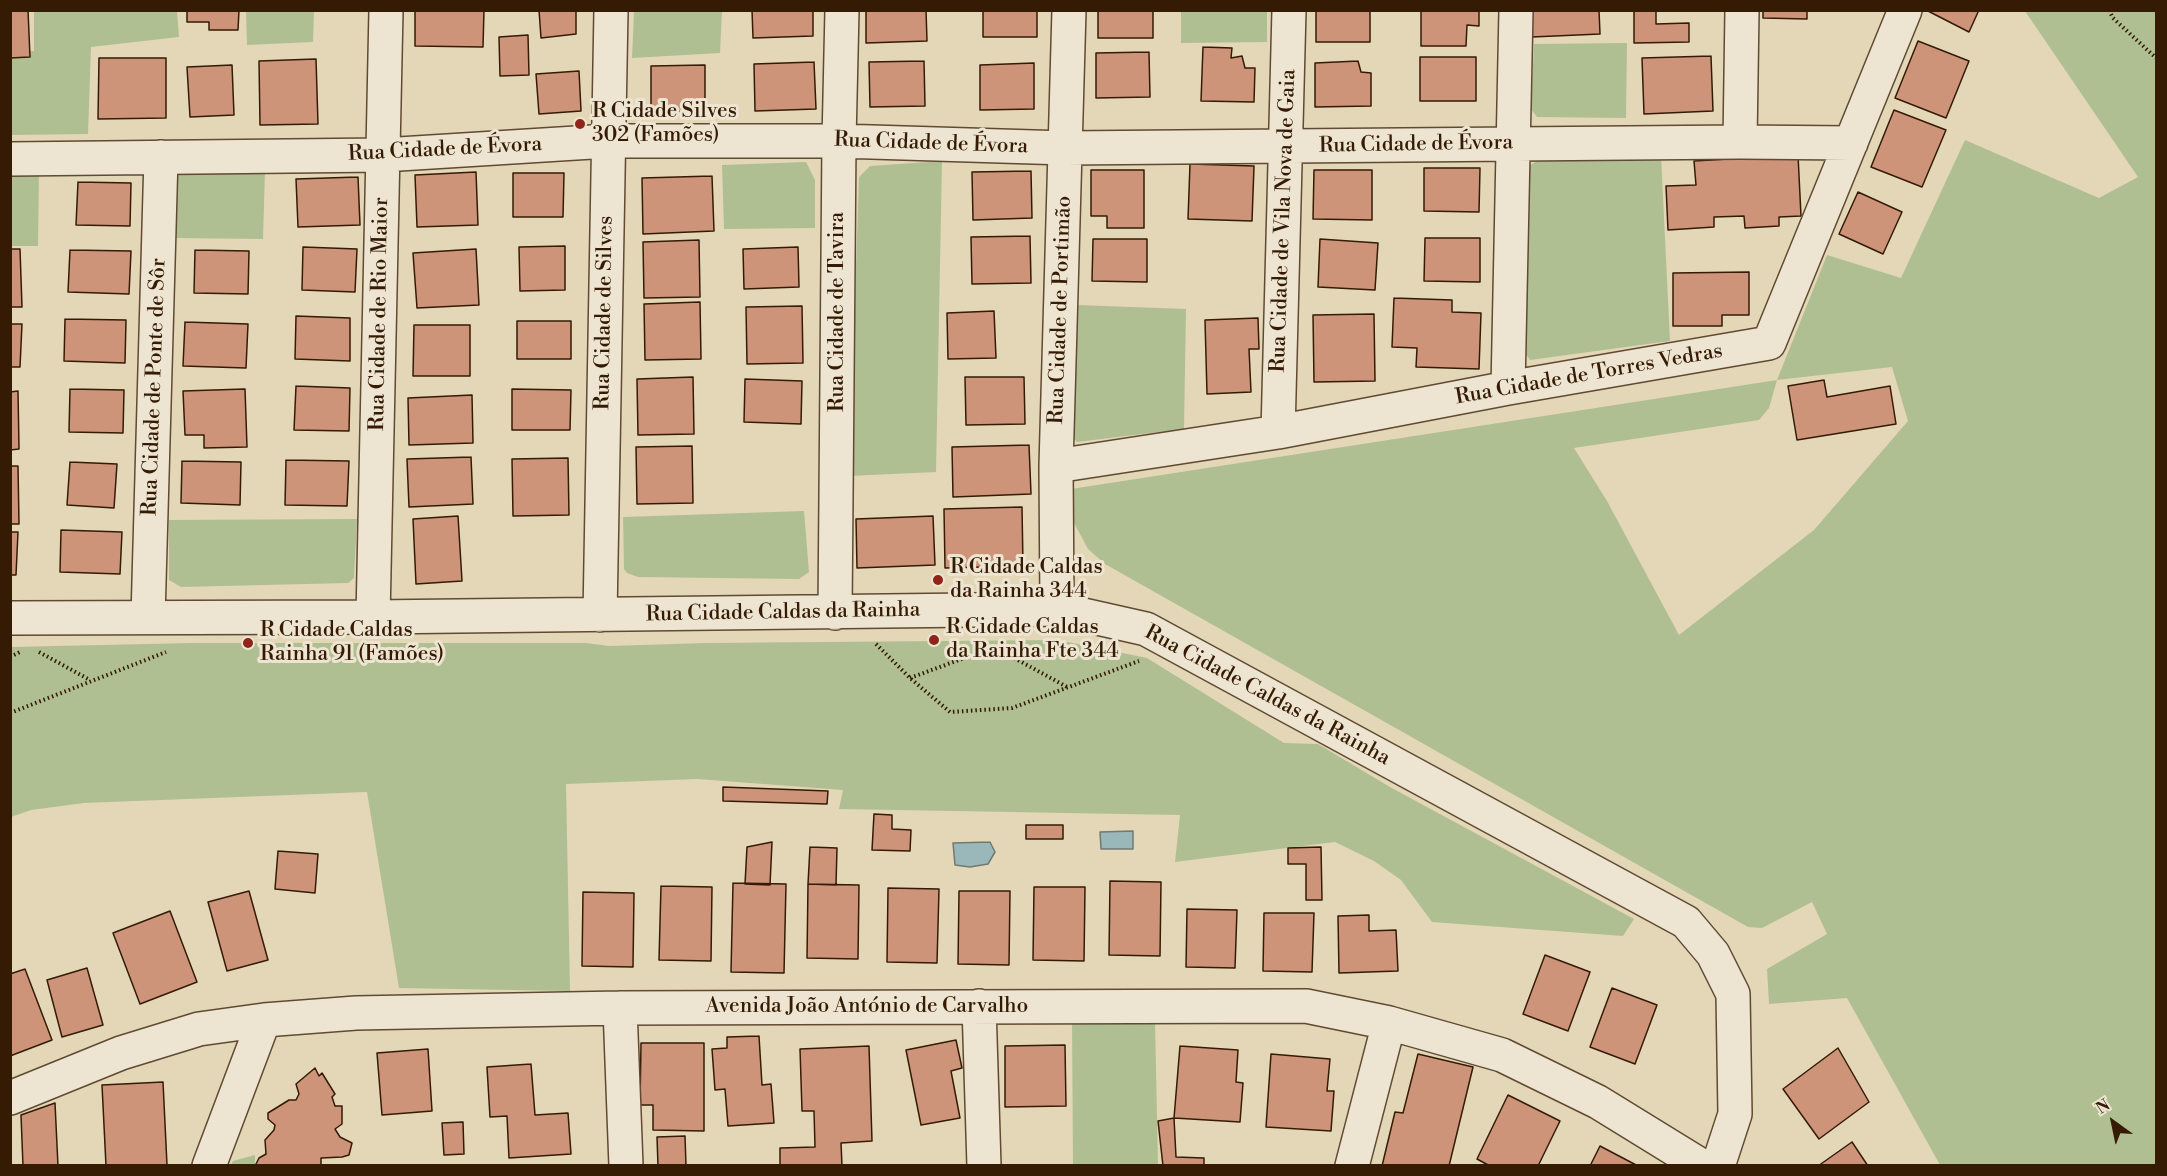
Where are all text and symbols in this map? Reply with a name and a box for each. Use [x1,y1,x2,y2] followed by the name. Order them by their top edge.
[1266,69,1302,373] street label: Rua Cidade de Vila Nova de Gaia
[592,99,737,149] place label: R Cidade Silves 302 (Famões)
[573,117,587,131] marker: R Cidade Silves 302 (Famões)
[833,128,1029,160] street label: Rua Cidade de Évora
[1319,131,1513,159] street label: Rua Cidade de Évora
[347,132,543,168] street label: Rua Cidade de Évora
[1044,195,1078,425] street label: Rua Cidade de Portimão
[365,197,395,431] street label: Rua Cidade de Rio Maior
[825,212,851,412] street label: Rua Cidade de Tavira
[591,216,619,410] street label: Rua Cidade de Silves
[138,257,172,517] street label: Rua Cidade de Ponte de Sôr
[1453,339,1725,411] street label: Rua Cidade de Torres Vedras
[950,555,1103,605] place label: R Cidade Caldas da Rainha 344
[931,573,945,587] marker: R Cidade Caldas da Rainha 344
[645,598,921,628] street label: Rua Cidade Caldas da Rainha
[946,615,1119,665] place label: R Cidade Caldas da Rainha Fte 344
[260,618,444,668] place label: R Cidade Caldas Rainha 91 (Famões)
[1140,620,1394,772] street label: Rua Cidade Caldas da Rainha
[927,633,941,647] marker: R Cidade Caldas da Rainha Fte 344
[241,636,255,650] marker: R Cidade Caldas Rainha 91 (Famões)
[706,994,1028,1020] street label: Avenida João António de Carvalho
[2083,1092,2143,1152] north arrow
[2092,1095,2114,1119] text: N

